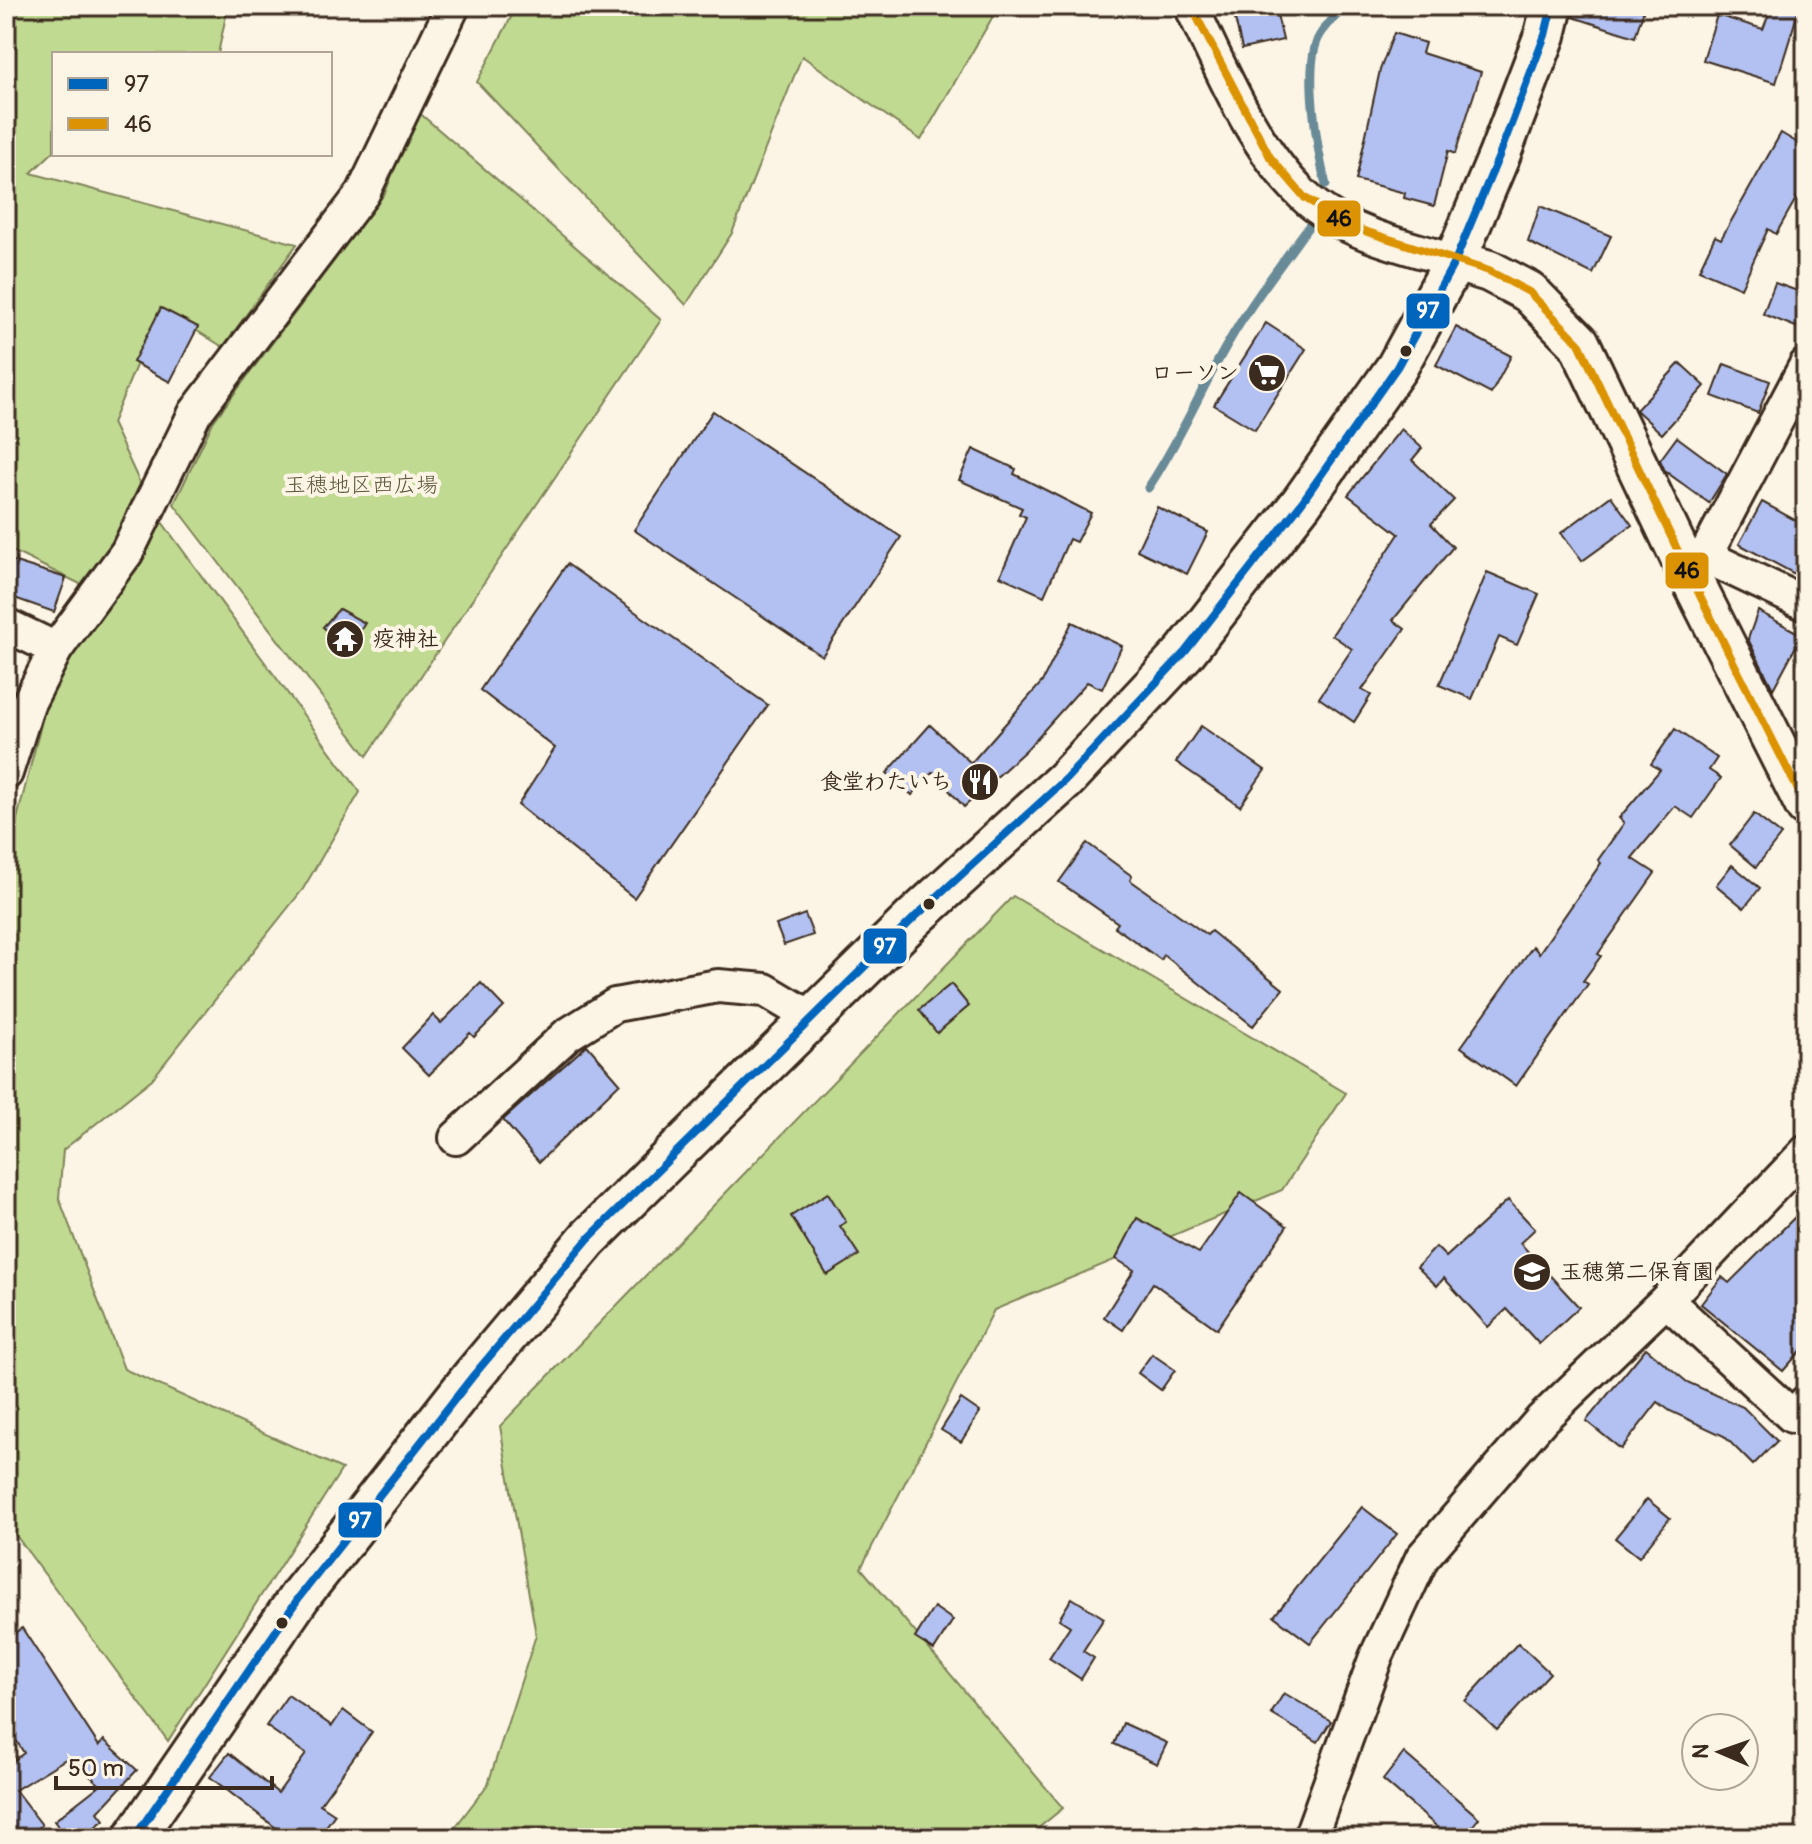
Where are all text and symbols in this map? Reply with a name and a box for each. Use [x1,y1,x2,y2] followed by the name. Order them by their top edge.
[52,52,332,156] legend
[124,70,149,99] text: 97
[124,110,152,139] text: 46
[1316,199,1362,238] line badge: 46
[1326,205,1352,233] text: 46
[1405,292,1451,330] line badge: 97
[1417,297,1440,325] text: 97
[1398,343,1414,359] unlabelled marker
[1246,352,1288,394] supermarket icon: ローソン
[1151,359,1239,387] place label: ローソン
[284,471,438,499] park label: 玉穂地区西広場
[1664,551,1710,590] line badge: 46
[1674,557,1700,585] text: 46
[324,618,366,660] temple icon: 疫神社
[373,625,439,653] place label: 疫神社
[959,761,1001,803] restaurant icon: 食堂わたいち
[820,768,952,796] place label: 食堂わたいち
[921,896,937,912] unlabelled marker
[862,927,908,965] line badge: 97
[874,933,897,961] text: 97
[1511,1251,1553,1293] school or university icon: 玉穂第二保育園
[1560,1258,1714,1286] place label: 玉穂第二保育園
[337,1501,383,1539] line badge: 97
[349,1507,372,1535] text: 97
[274,1615,290,1631] unlabelled marker
[1680,1712,1760,1792] north arrow
[56,1740,272,1790] scale bar
[1687,1743,1715,1759] text: N
[68,1754,124,1783] text: 50 m

